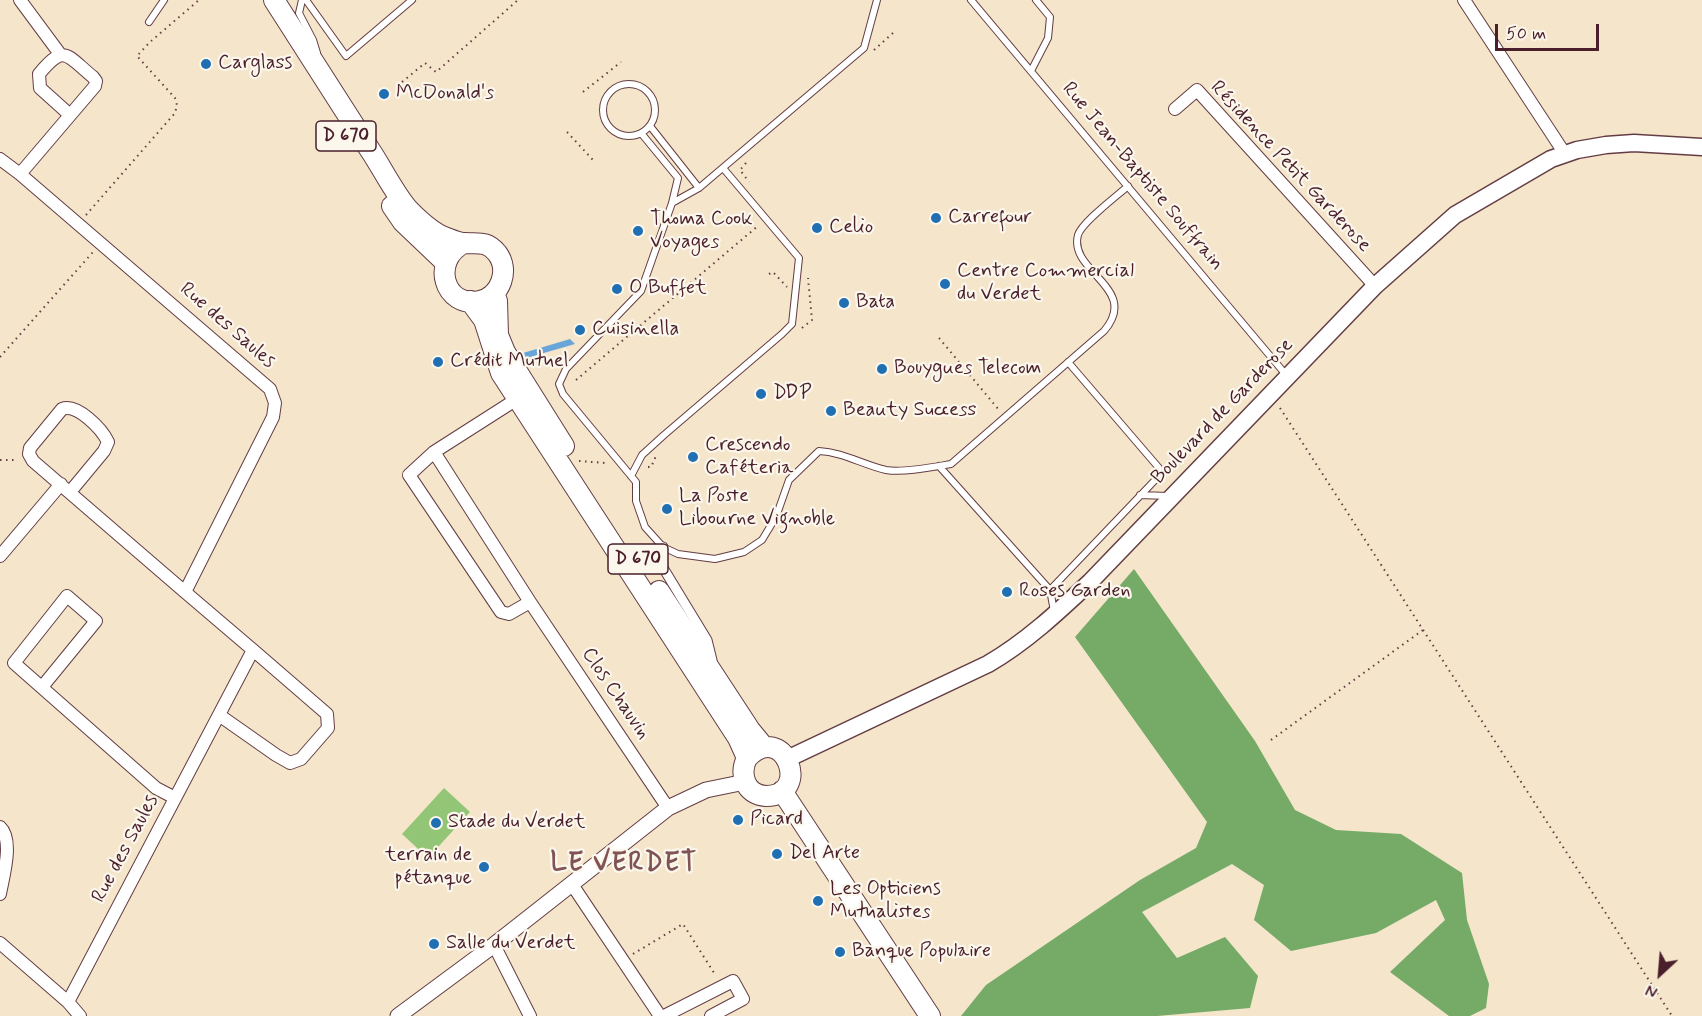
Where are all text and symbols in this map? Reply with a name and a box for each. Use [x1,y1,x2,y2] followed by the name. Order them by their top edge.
[1498,12,1602,50] scale bar
[1506,22,1546,46] text: 50 m
[218,52,292,76] place label: Carglass
[199,57,213,71] marker: Carglass
[1204,76,1376,258] street label: Résidence Petit Garderose
[1056,78,1228,276] street label: Rue Jean-Baptiste Souffrain
[396,82,494,106] place label: McDonald's
[377,87,391,101] marker: McDonald's
[316,121,376,151] road number: D 670
[948,206,1032,230] place label: Carrefour
[650,208,752,255] place label: Thoma Cook Voyages
[929,211,943,225] marker: Carrefour
[829,216,873,240] place label: Celio
[810,221,824,235] marker: Celio
[631,224,645,238] marker: Thoma Cook Voyages
[957,260,1134,307] place label: Centre Commercial du Verdet
[629,277,707,301] place label: O Buffet
[938,277,952,291] marker: Centre Commercial du Verdet
[174,278,280,374] street label: Rue des Saules
[610,282,624,296] marker: O Buffet
[856,291,895,315] place label: Bata
[837,296,851,310] marker: Bata
[592,318,679,342] place label: Cuisinella
[573,323,587,337] marker: Cuisinella
[1147,334,1299,490] street label: Boulevard de Garderose
[450,350,569,374] place label: Crédit Mutuel
[431,355,445,369] marker: Crédit Mutuel
[894,357,1042,381] place label: Bouygues Telecom
[875,362,889,376] marker: Bouygues Telecom
[773,382,812,406] place label: DDP
[754,387,768,401] marker: DDP
[843,399,977,423] place label: Beauty Success
[824,404,838,418] marker: Beauty Success
[705,434,793,481] place label: Crescendo Caféteria
[686,450,700,464] marker: Crescendo Caféteria
[679,485,835,532] place label: La Poste Libourne Vignoble
[660,502,674,516] marker: La Poste Libourne Vignoble
[608,544,668,574] road number: D 670
[1019,580,1131,604] place label: Roses Garden
[1000,585,1014,599] marker: Roses Garden
[575,643,655,745] street label: Clos Chauvin
[87,791,165,907] street label: Rue des Saules
[750,808,803,832] place label: Picard
[448,811,586,835] place label: Stade du Verdet
[731,813,745,827] marker: Picard
[429,816,443,830] marker: Stade du Verdet
[789,842,860,866] place label: Del Arte
[385,844,472,891] place label: terrain de pétanque
[770,847,784,861] marker: Del Arte
[549,849,699,881] district label: LE VERDET
[477,860,491,874] marker: terrain de pétanque
[830,878,941,925] place label: Les Opticiens Mutualistes
[811,894,825,908] marker: Les Opticiens Mutualistes
[446,932,576,956] place label: Salle du Verdet
[427,937,441,951] marker: Salle du Verdet
[852,940,991,964] place label: Banque Populaire
[1630,944,1690,1004] north arrow
[833,945,847,959] marker: Banque Populaire
[1642,979,1661,1002] text: N

